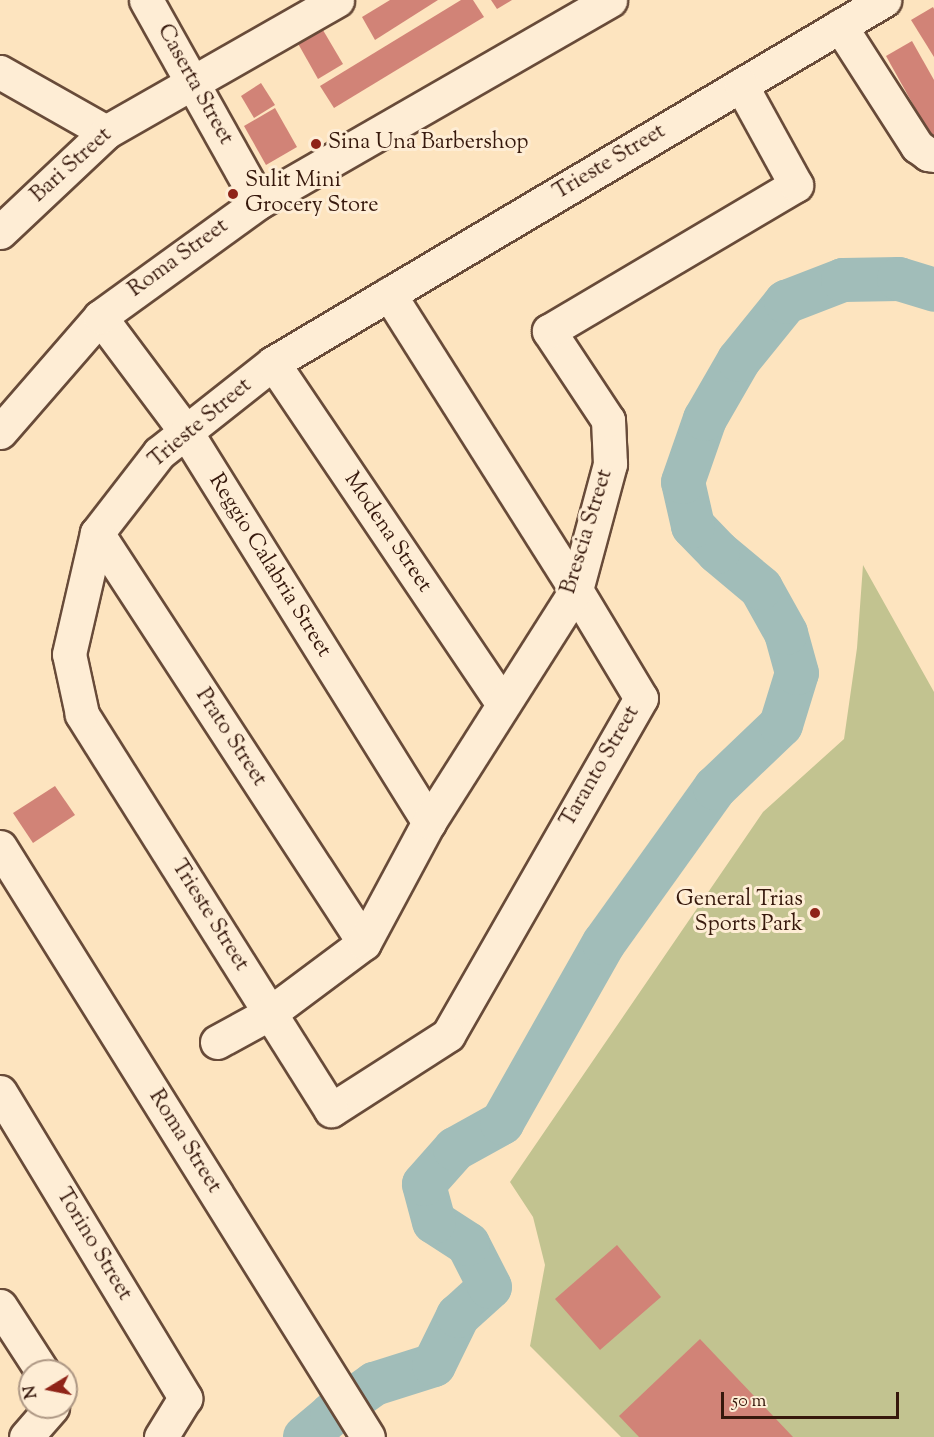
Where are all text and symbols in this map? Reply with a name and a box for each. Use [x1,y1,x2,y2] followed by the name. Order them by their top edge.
[150,20,238,150] street label: Caserta Street
[549,119,671,207] street label: Trieste Street
[26,123,118,209] street label: Bari Street
[328,131,529,157] place label: Sina Una Barbershop
[309,137,323,151] marker: Sina Una Barbershop
[245,168,379,220] place label: Sulit Mini Grocery Store
[226,187,240,201] marker: Sulit Mini Grocery Store
[124,214,234,304] street label: Roma Street
[144,373,258,475] street label: Trieste Street
[557,467,619,597] street label: Brescia Street
[337,468,437,598] street label: Modena Street
[202,469,336,663] street label: Reggio Calabria Street
[189,684,271,792] street label: Prato Street
[556,702,646,832] street label: Taranto Street
[164,856,254,976] street label: Trieste Street
[676,887,803,938] place label: General Trias Sports Park
[808,906,822,920] marker: General Trias Sports Park
[142,1085,226,1199] street label: Roma Street
[49,1184,137,1306] street label: Torino Street
[18,1359,78,1419] north arrow
[724,1380,902,1418] scale bar
[19,1384,44,1400] text: N
[732,1389,766,1415] text: 50 m

